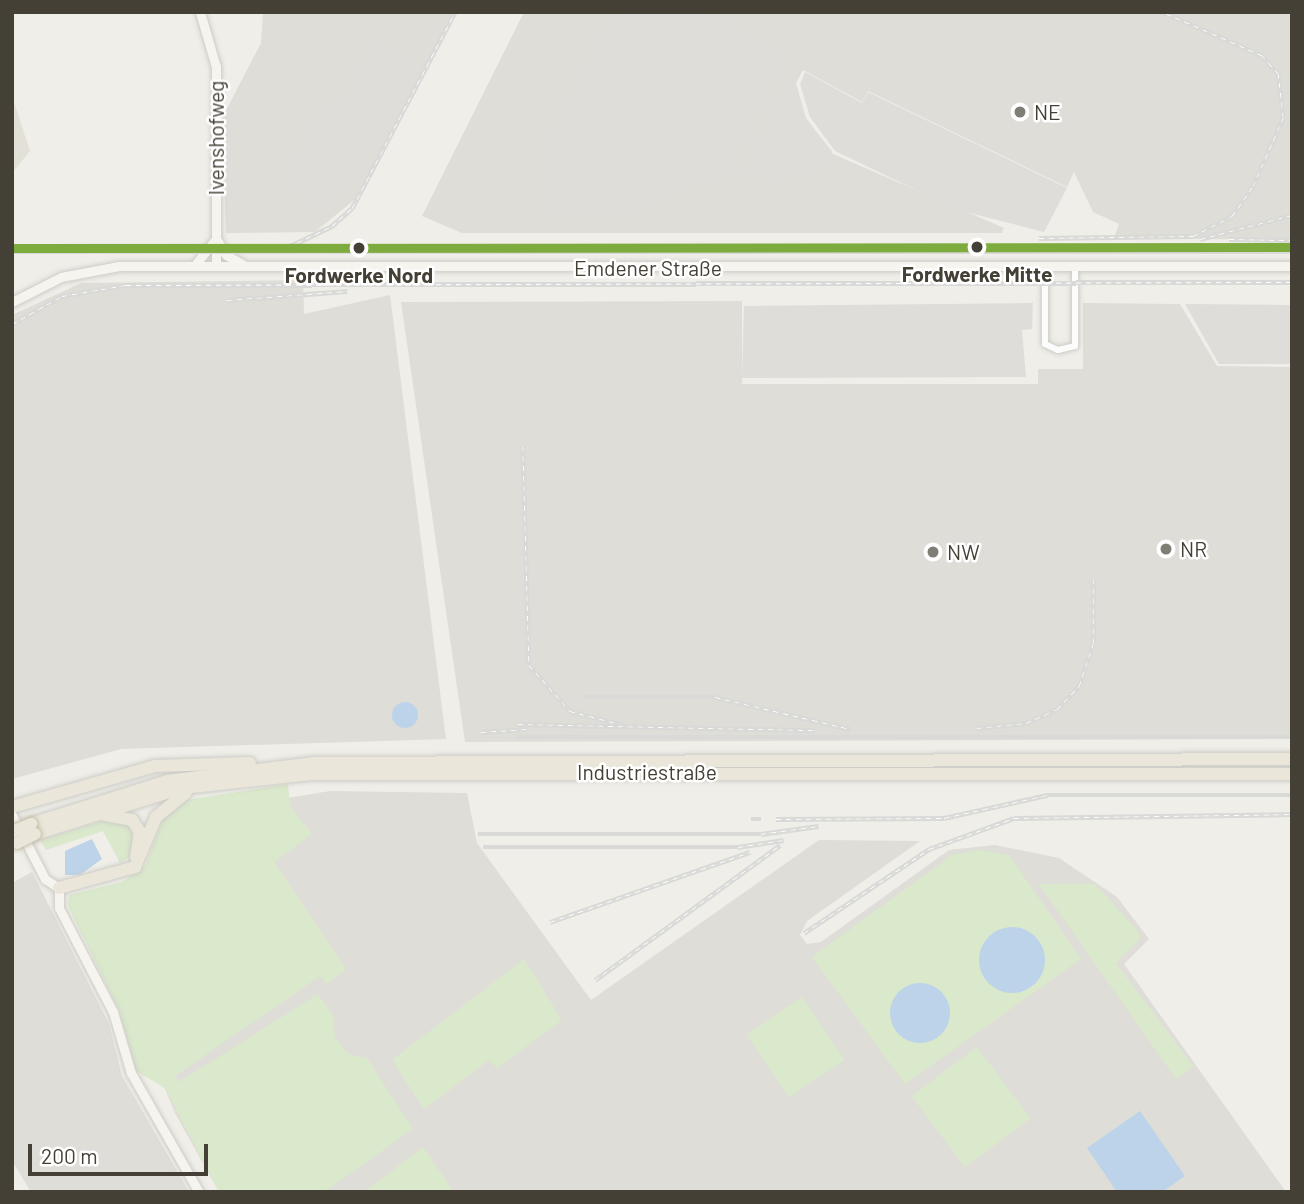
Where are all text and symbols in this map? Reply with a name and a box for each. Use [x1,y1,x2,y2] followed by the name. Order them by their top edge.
[203,81,229,195] street label: Ivenshofweg
[1034,99,1061,125] place label: NE
[1012,104,1028,120] marker: NE
[966,236,988,258] marker: Fordwerke Mitte
[348,237,370,259] marker: Fordwerke Nord
[574,255,722,281] street label: Emdener Straße
[902,261,1052,287] place label: Fordwerke Mitte
[285,262,433,288] place label: Fordwerke Nord
[1180,536,1207,562] place label: NR
[947,539,980,565] place label: NW
[1158,541,1174,557] marker: NR
[925,544,941,560] marker: NW
[577,759,717,785] street label: Industriestraße
[32,1130,212,1174] scale bar
[41,1143,98,1168] text: 200 m

